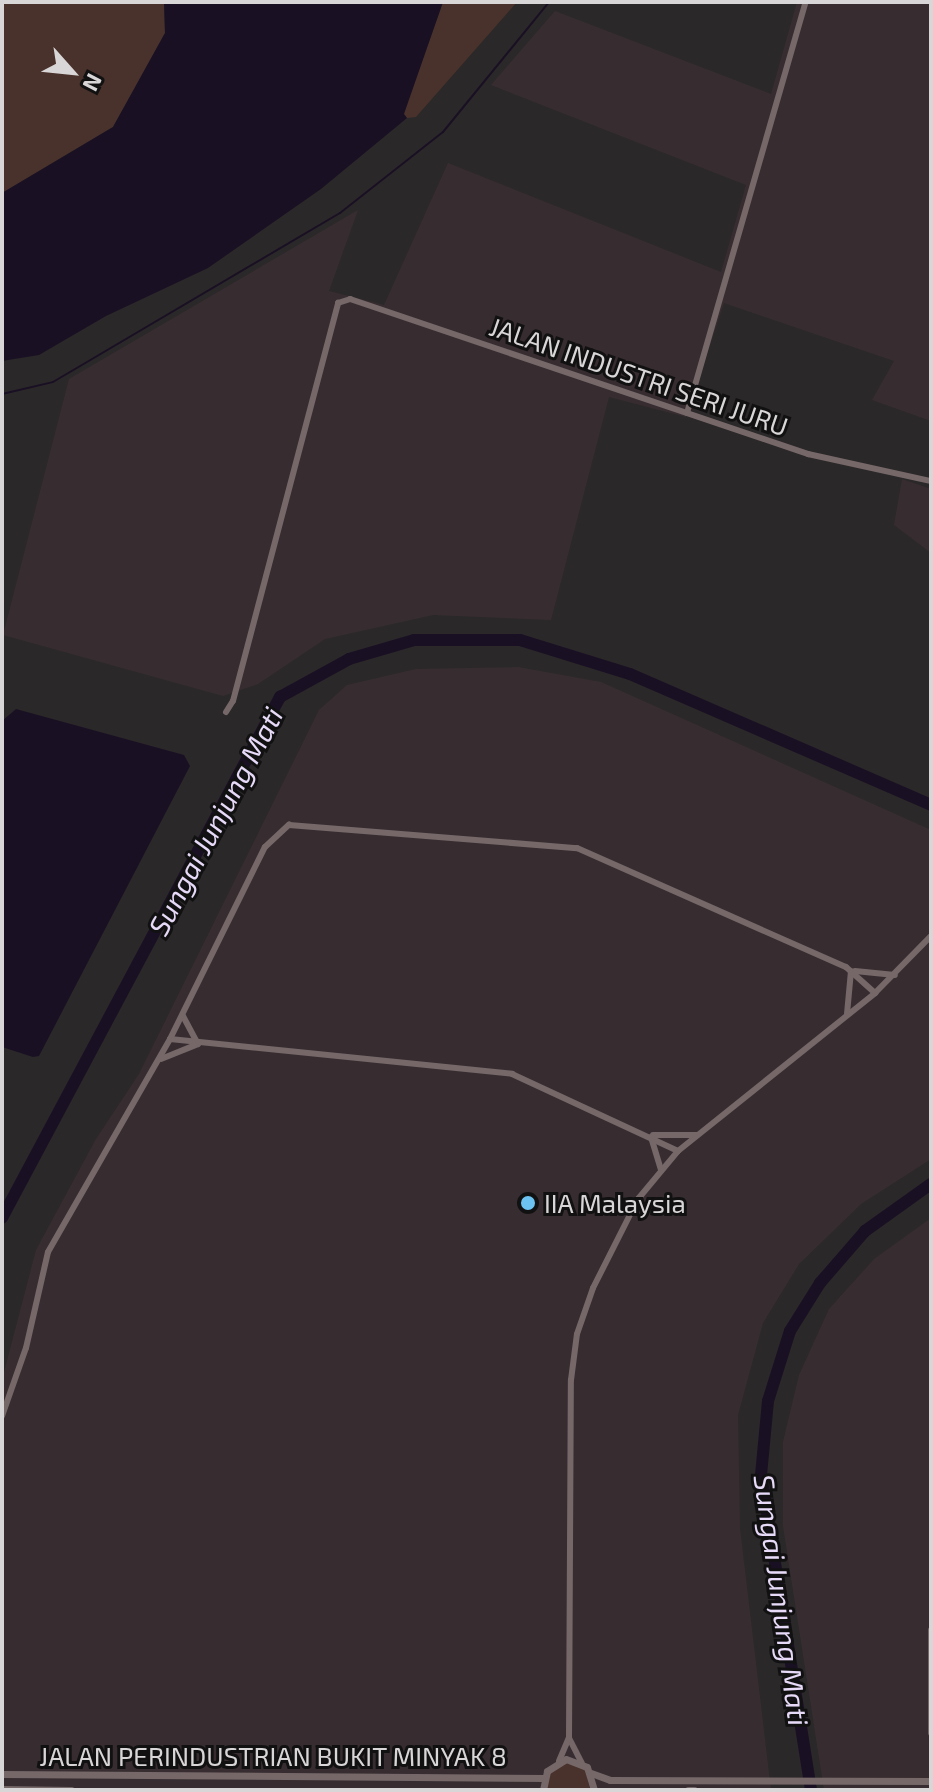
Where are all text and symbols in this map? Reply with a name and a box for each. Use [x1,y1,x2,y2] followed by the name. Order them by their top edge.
[32,32,112,112] north arrow
[78,70,109,96] text: N
[485,310,793,442] street label: JALAN INDUSTRI SERI JURU
[141,701,289,941] water label: Sungai Junjung Mati
[544,1187,686,1219] place label: IIA Malaysia
[519,1194,537,1212] marker: IIA Malaysia
[748,1472,816,1728] water label: Sungai Junjung Mati
[39,1740,507,1772] street label: JALAN PERINDUSTRIAN BUKIT MINYAK 8

